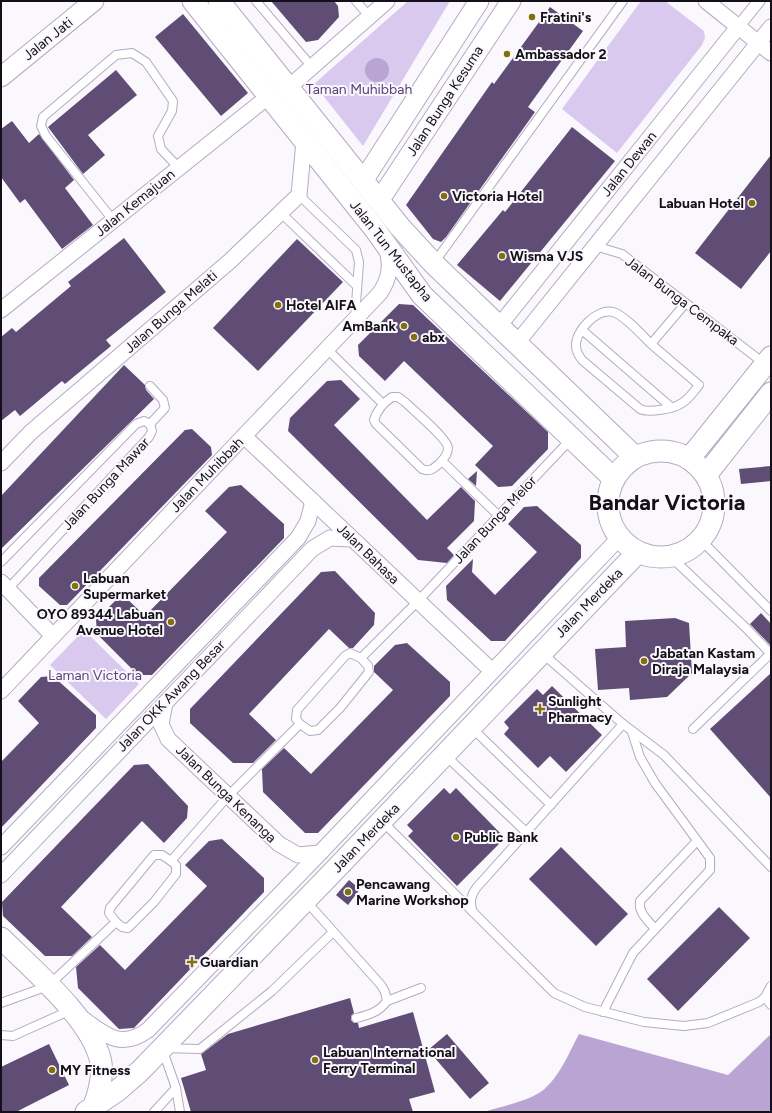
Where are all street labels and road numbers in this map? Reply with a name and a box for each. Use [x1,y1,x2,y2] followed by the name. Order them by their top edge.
[20,14,76,64] street label: Jalan Jati
[403,43,487,159] street label: Jalan Bunga Kesuma
[598,128,660,200] street label: Jalan Dewan
[92,166,178,240] street label: Jalan Kemajuan
[346,197,436,305] street label: Jalan Tun Mustapha
[622,253,742,349] street label: Jalan Bunga Cempaka
[121,267,221,357] street label: Jalan Bunga Melati
[59,434,153,534] street label: Jalan Bunga Mawar
[167,434,247,516] street label: Jalan Muhibbah
[450,472,540,568] street label: Jalan Bunga Melor
[333,520,403,588] street label: Jalan Bahasa
[552,565,626,641] street label: Jalan Merdeka
[113,636,229,755] street label: Jalan OKK Awang Besar
[172,742,280,846] street label: Jalan Bunga Kenanga
[329,800,403,876] street label: Jalan Merdeka

